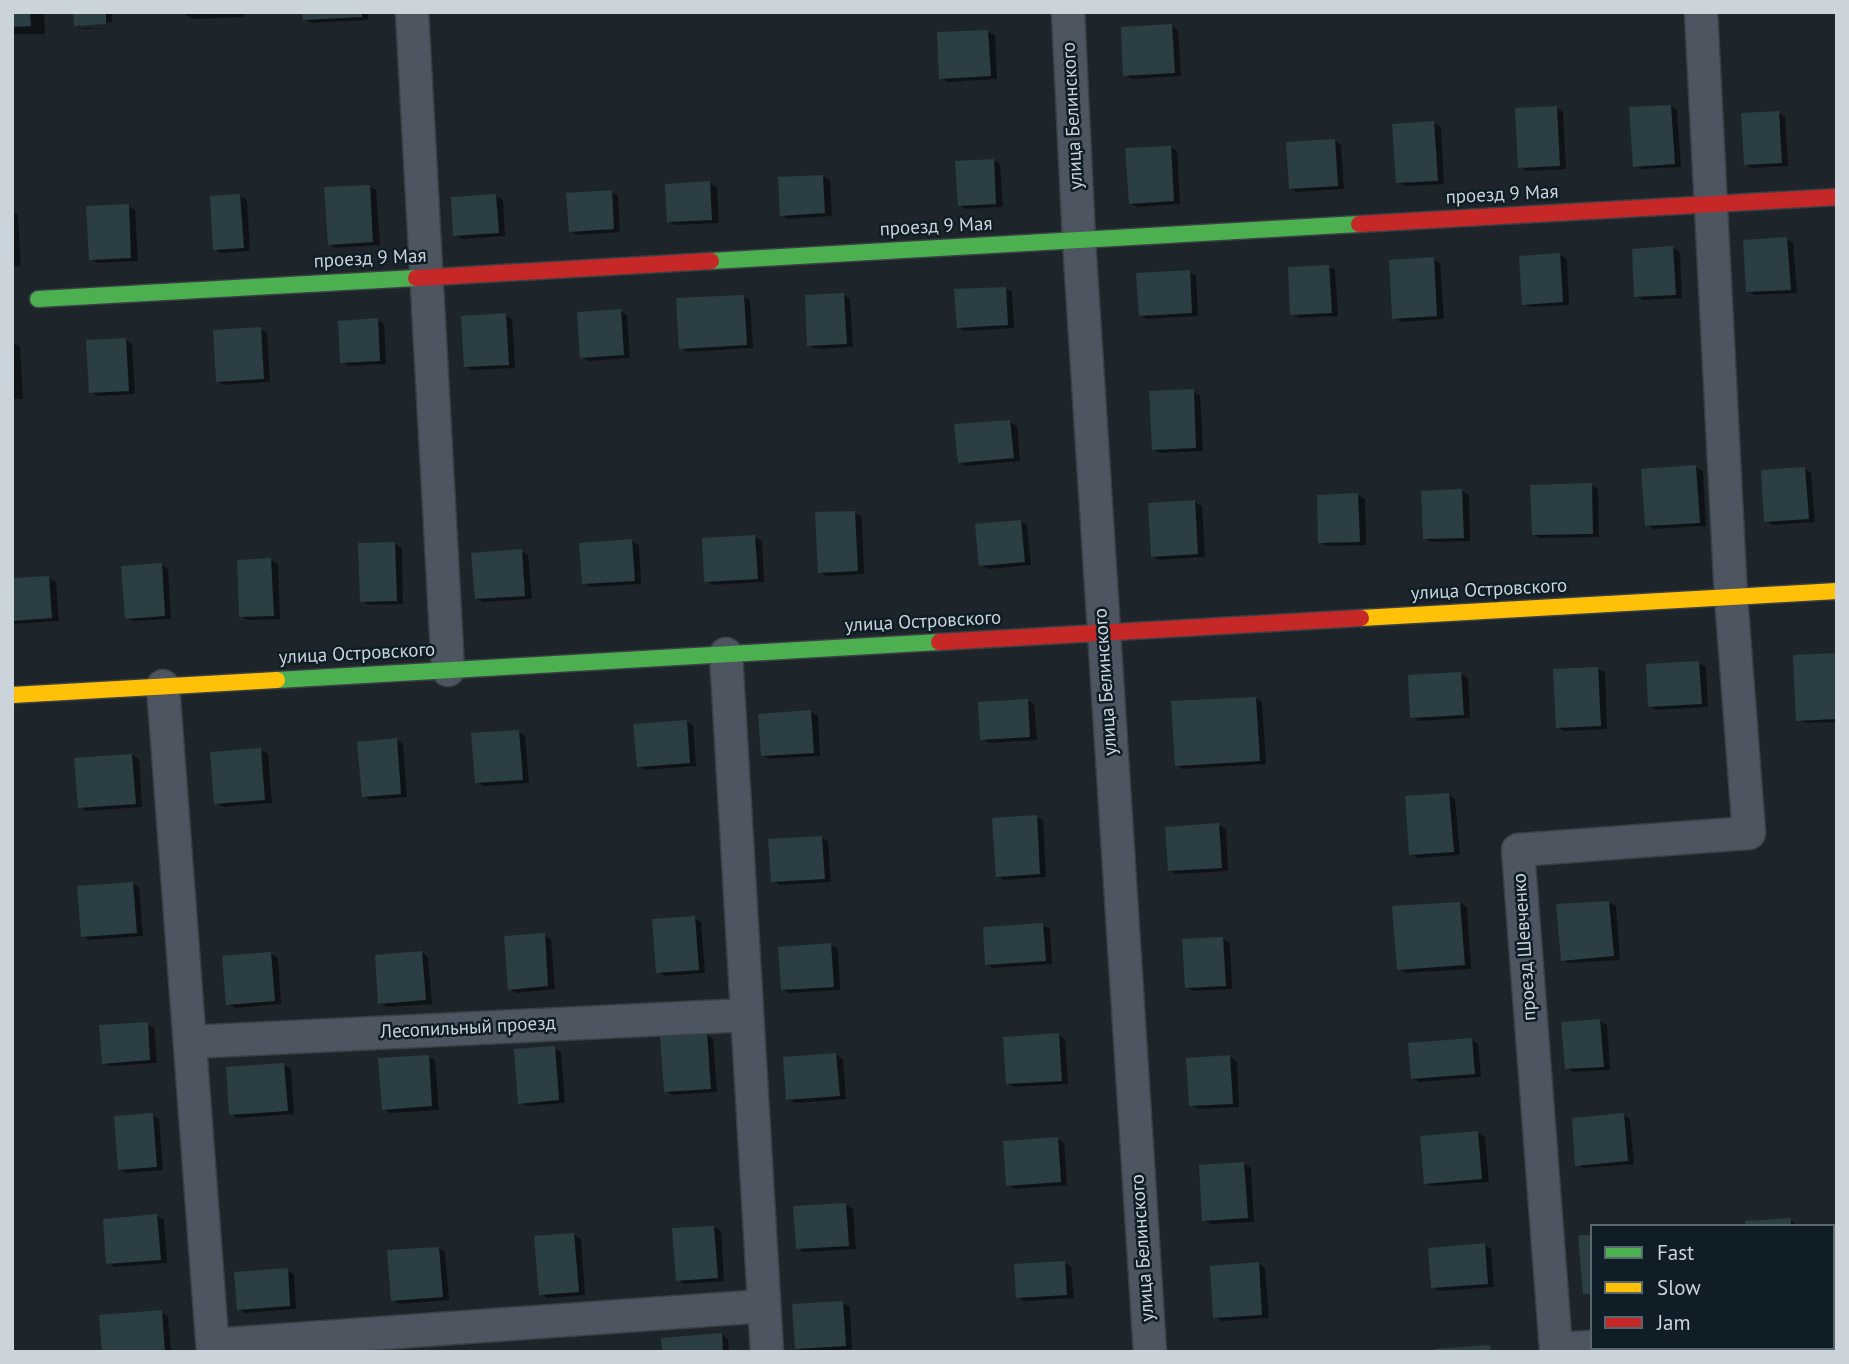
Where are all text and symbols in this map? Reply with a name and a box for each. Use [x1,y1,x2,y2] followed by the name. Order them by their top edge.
[1058,42,1088,190] street label: улица Белинского
[1445,181,1559,209] street label: проезд 9 Мая
[879,213,993,241] street label: проезд 9 Мая
[313,245,427,273] street label: проезд 9 Мая
[1410,575,1568,605] street label: улица Островского
[844,607,1002,637] street label: улица Островского
[1089,607,1123,757] street label: улица Белинского
[278,639,436,669] street label: улица Островского
[1508,872,1542,1022] street label: проезд Шевченко
[380,1012,556,1044] street label: Лесопильный проезд
[1126,1173,1160,1323] street label: улица Белинского
[1590,1224,1835,1350] legend
[1657,1239,1694,1266] text: Fast
[1657,1274,1701,1301] text: Slow
[1657,1309,1691,1336] text: Jam

